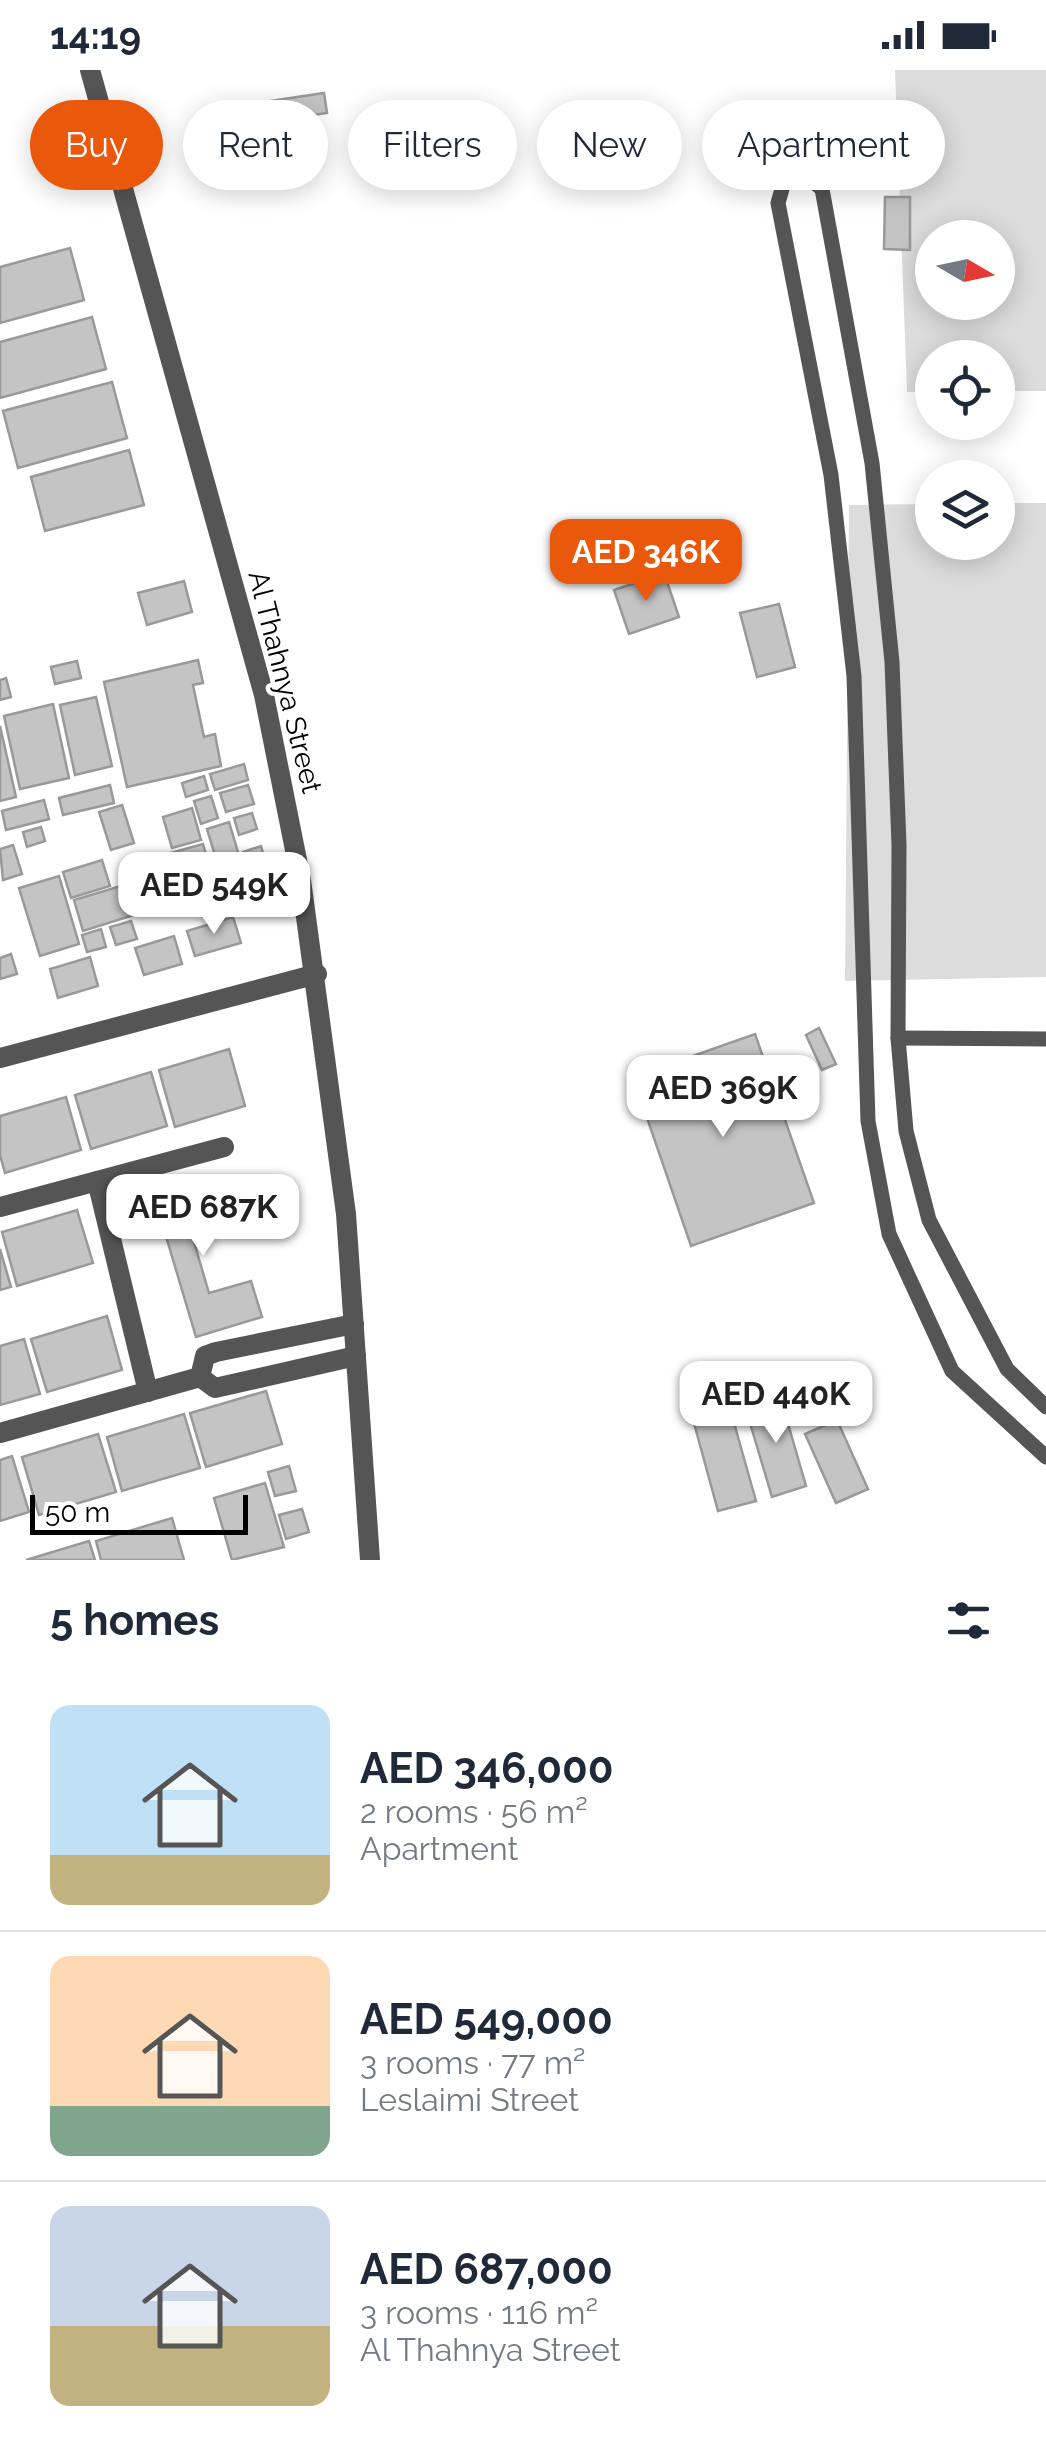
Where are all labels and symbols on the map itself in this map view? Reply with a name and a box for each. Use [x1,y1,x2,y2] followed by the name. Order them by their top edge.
[915,220,1015,320] north arrow
[543,519,749,604] pin: AED 346K
[241,567,329,797] street label: Al Thahnya Street
[111,852,317,937] pin: AED 549K
[620,1055,826,1140] pin: AED 369K
[100,1174,306,1259] pin: AED 687K
[673,1361,879,1446] pin: AED 440K
[30,1490,248,1534] scale bar

